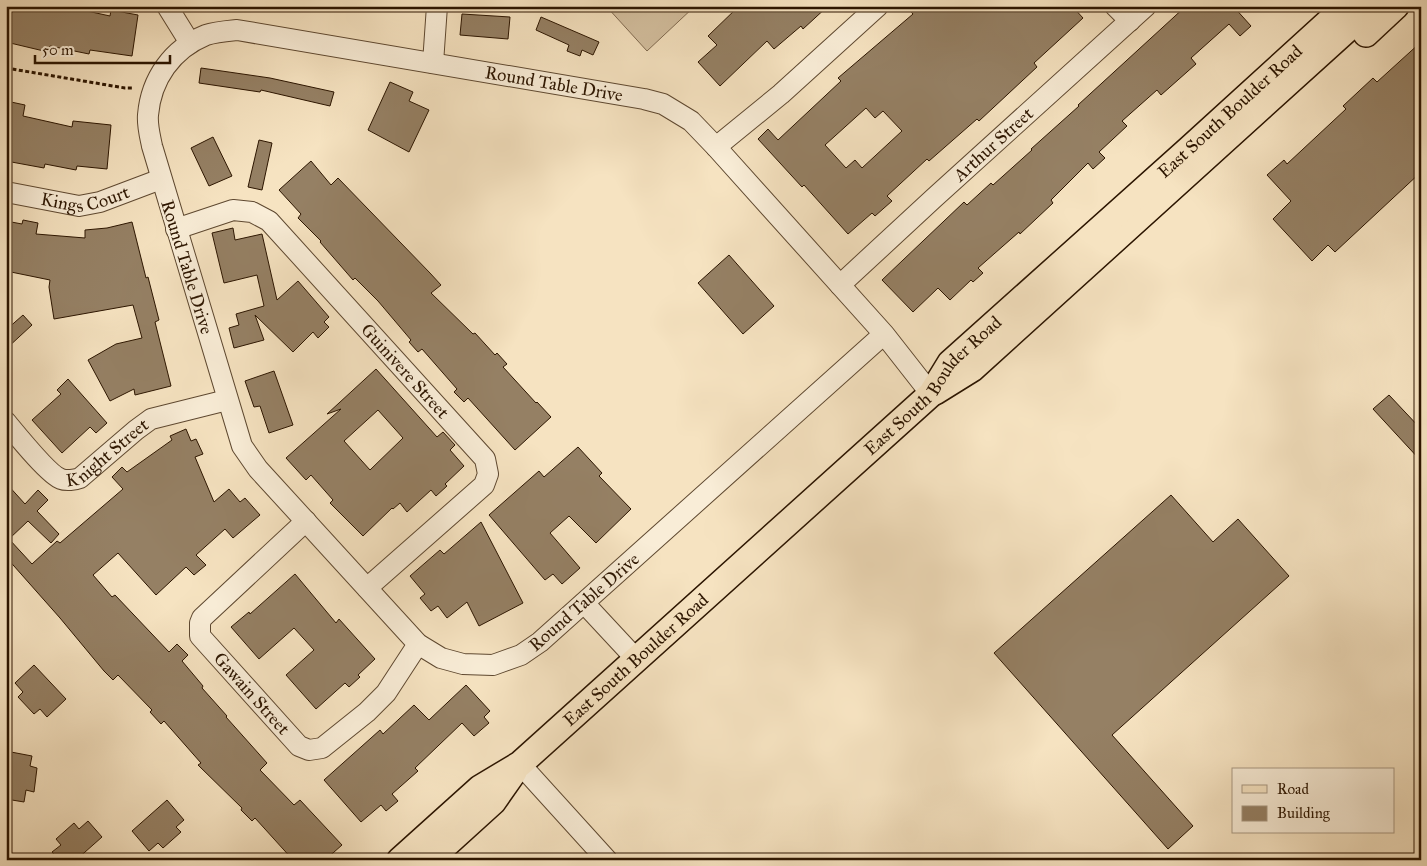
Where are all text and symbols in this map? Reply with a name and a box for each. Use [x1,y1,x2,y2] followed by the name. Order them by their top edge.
[35,32,170,64] scale bar
[1153,40,1307,183] street label: East South Boulder Road
[42,41,74,59] text: 50 m
[483,61,625,106] street label: Round Table Drive
[948,102,1038,187] street label: Arthur Street
[39,181,133,217] street label: Kings Court
[156,197,218,337] street label: Round Table Drive
[860,311,1006,460] street label: East South Boulder Road
[356,319,454,424] street label: Guinivere Street
[65,413,153,492] street label: Knight Street
[524,548,644,656] street label: Round Table Drive
[559,589,713,731] street label: East South Boulder Road
[209,648,295,740] street label: Gawain Street
[1232,768,1394,834] legend
[1277,780,1309,798] text: Road
[1277,804,1331,822] text: Building

